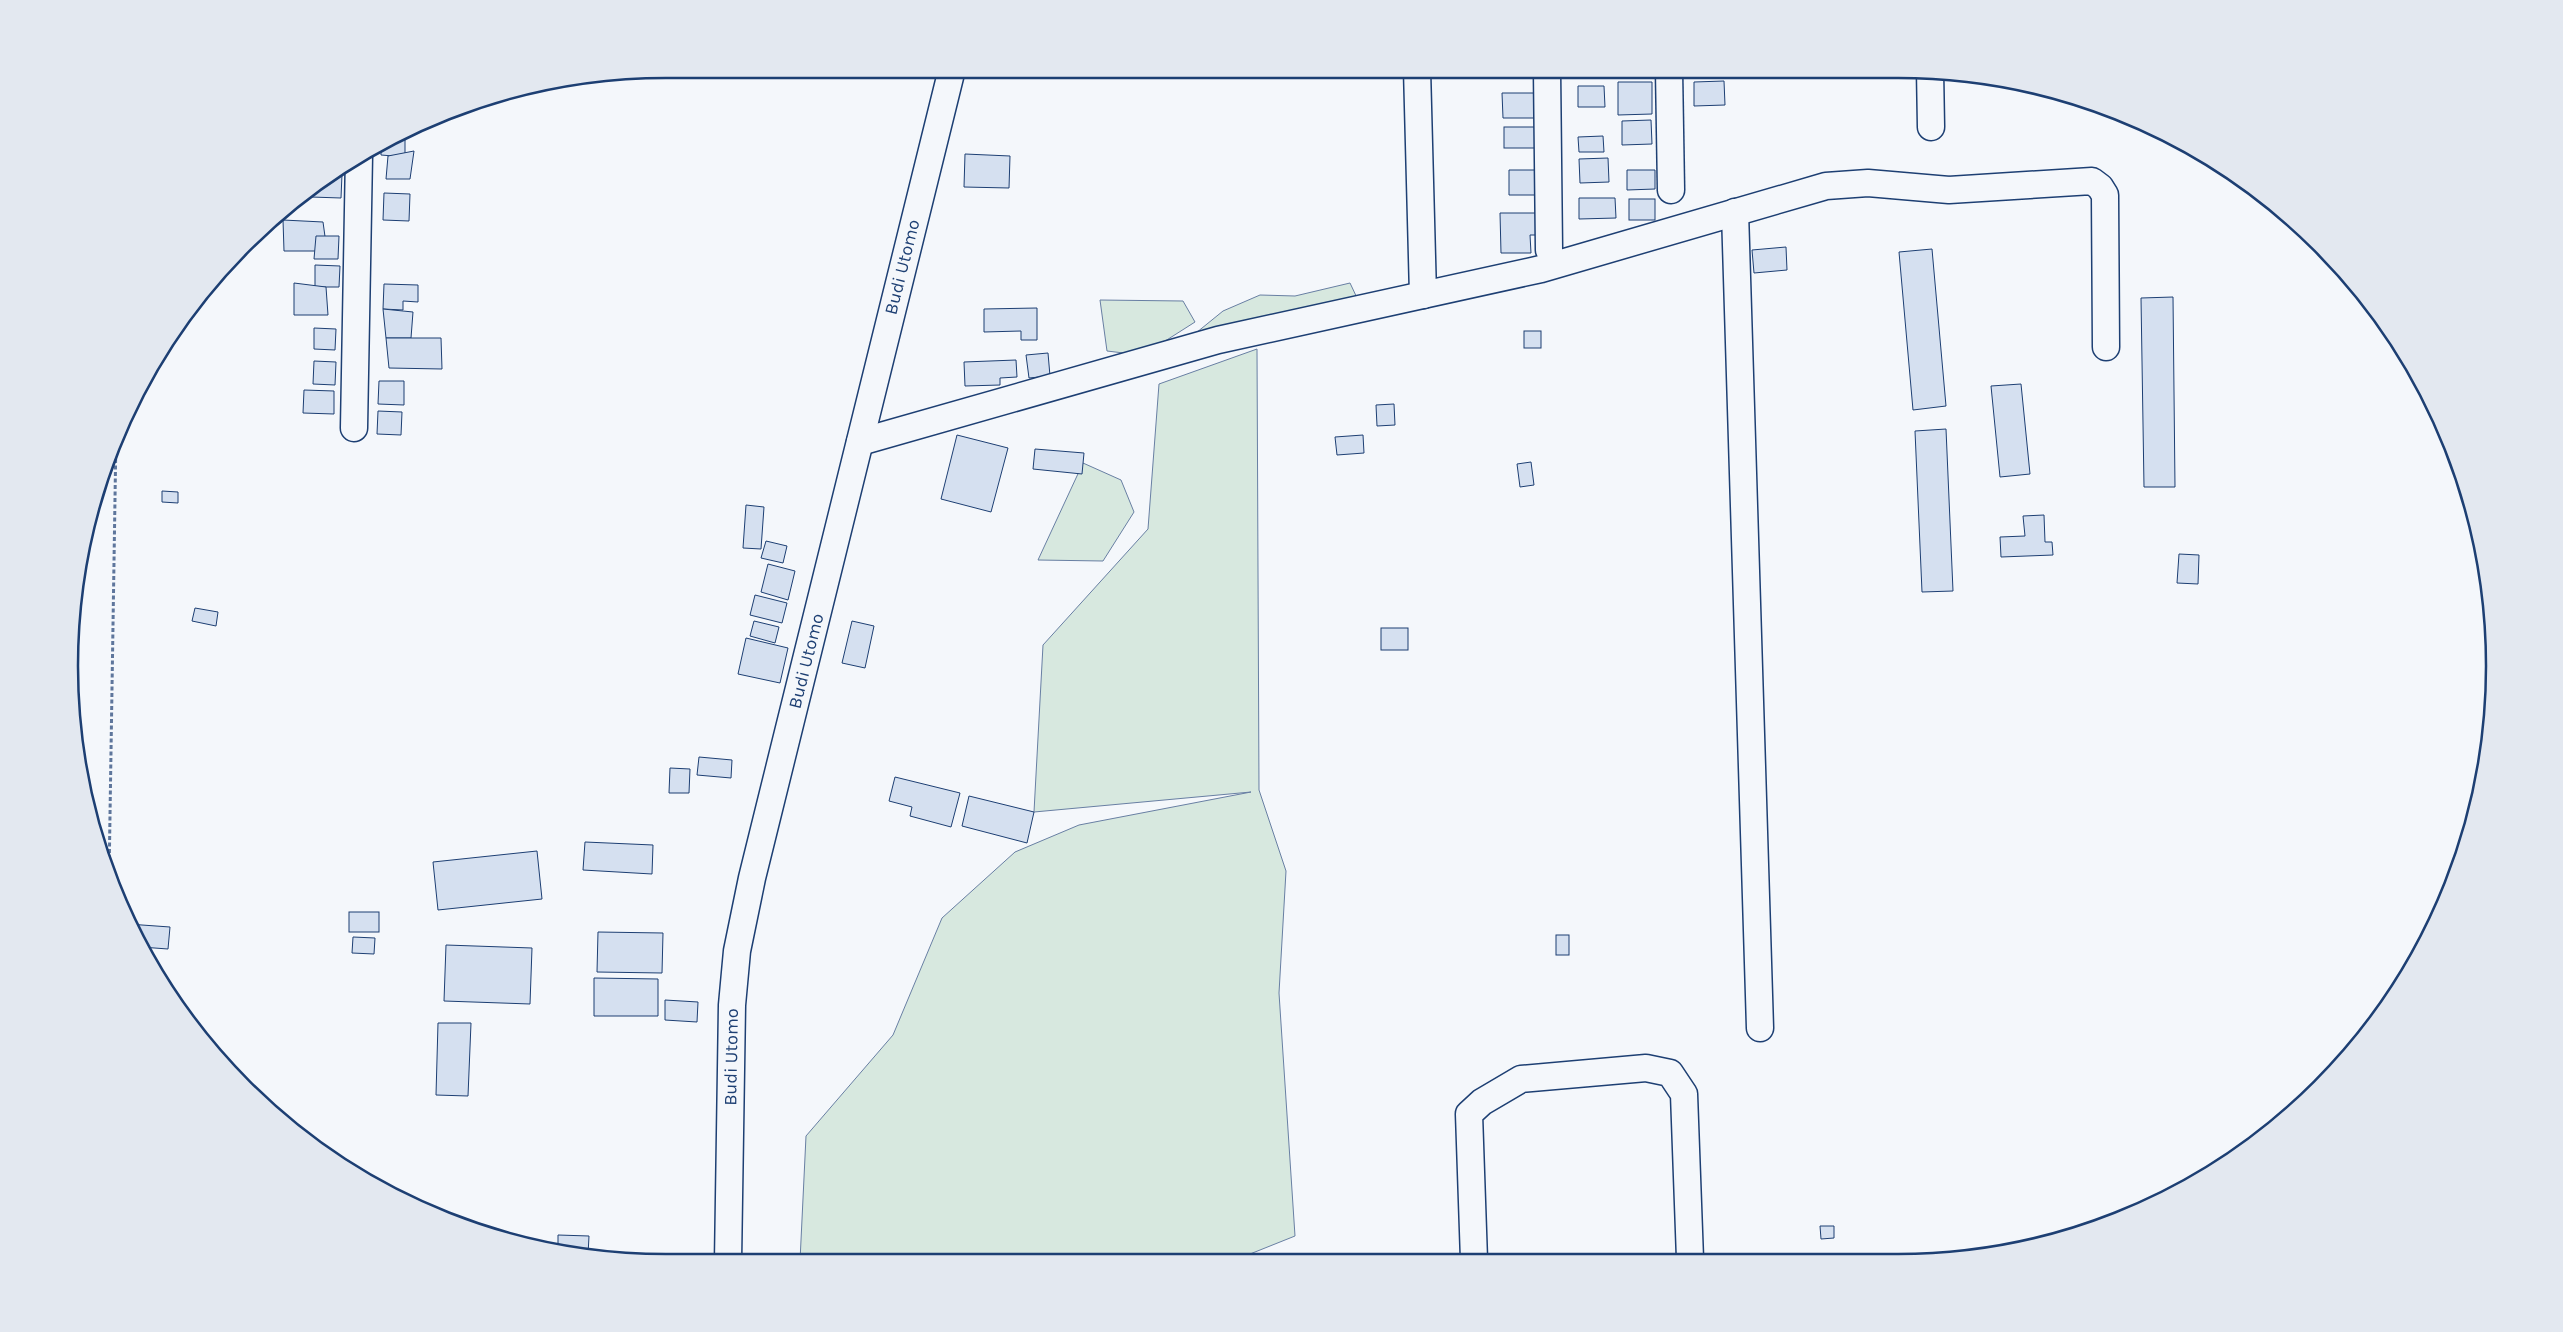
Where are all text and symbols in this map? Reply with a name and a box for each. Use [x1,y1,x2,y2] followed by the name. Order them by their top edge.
[880,217,924,317] street label: Budi Utomo
[784,611,828,711] street label: Budi Utomo
[719,1008,743,1106] street label: Budi Utomo

